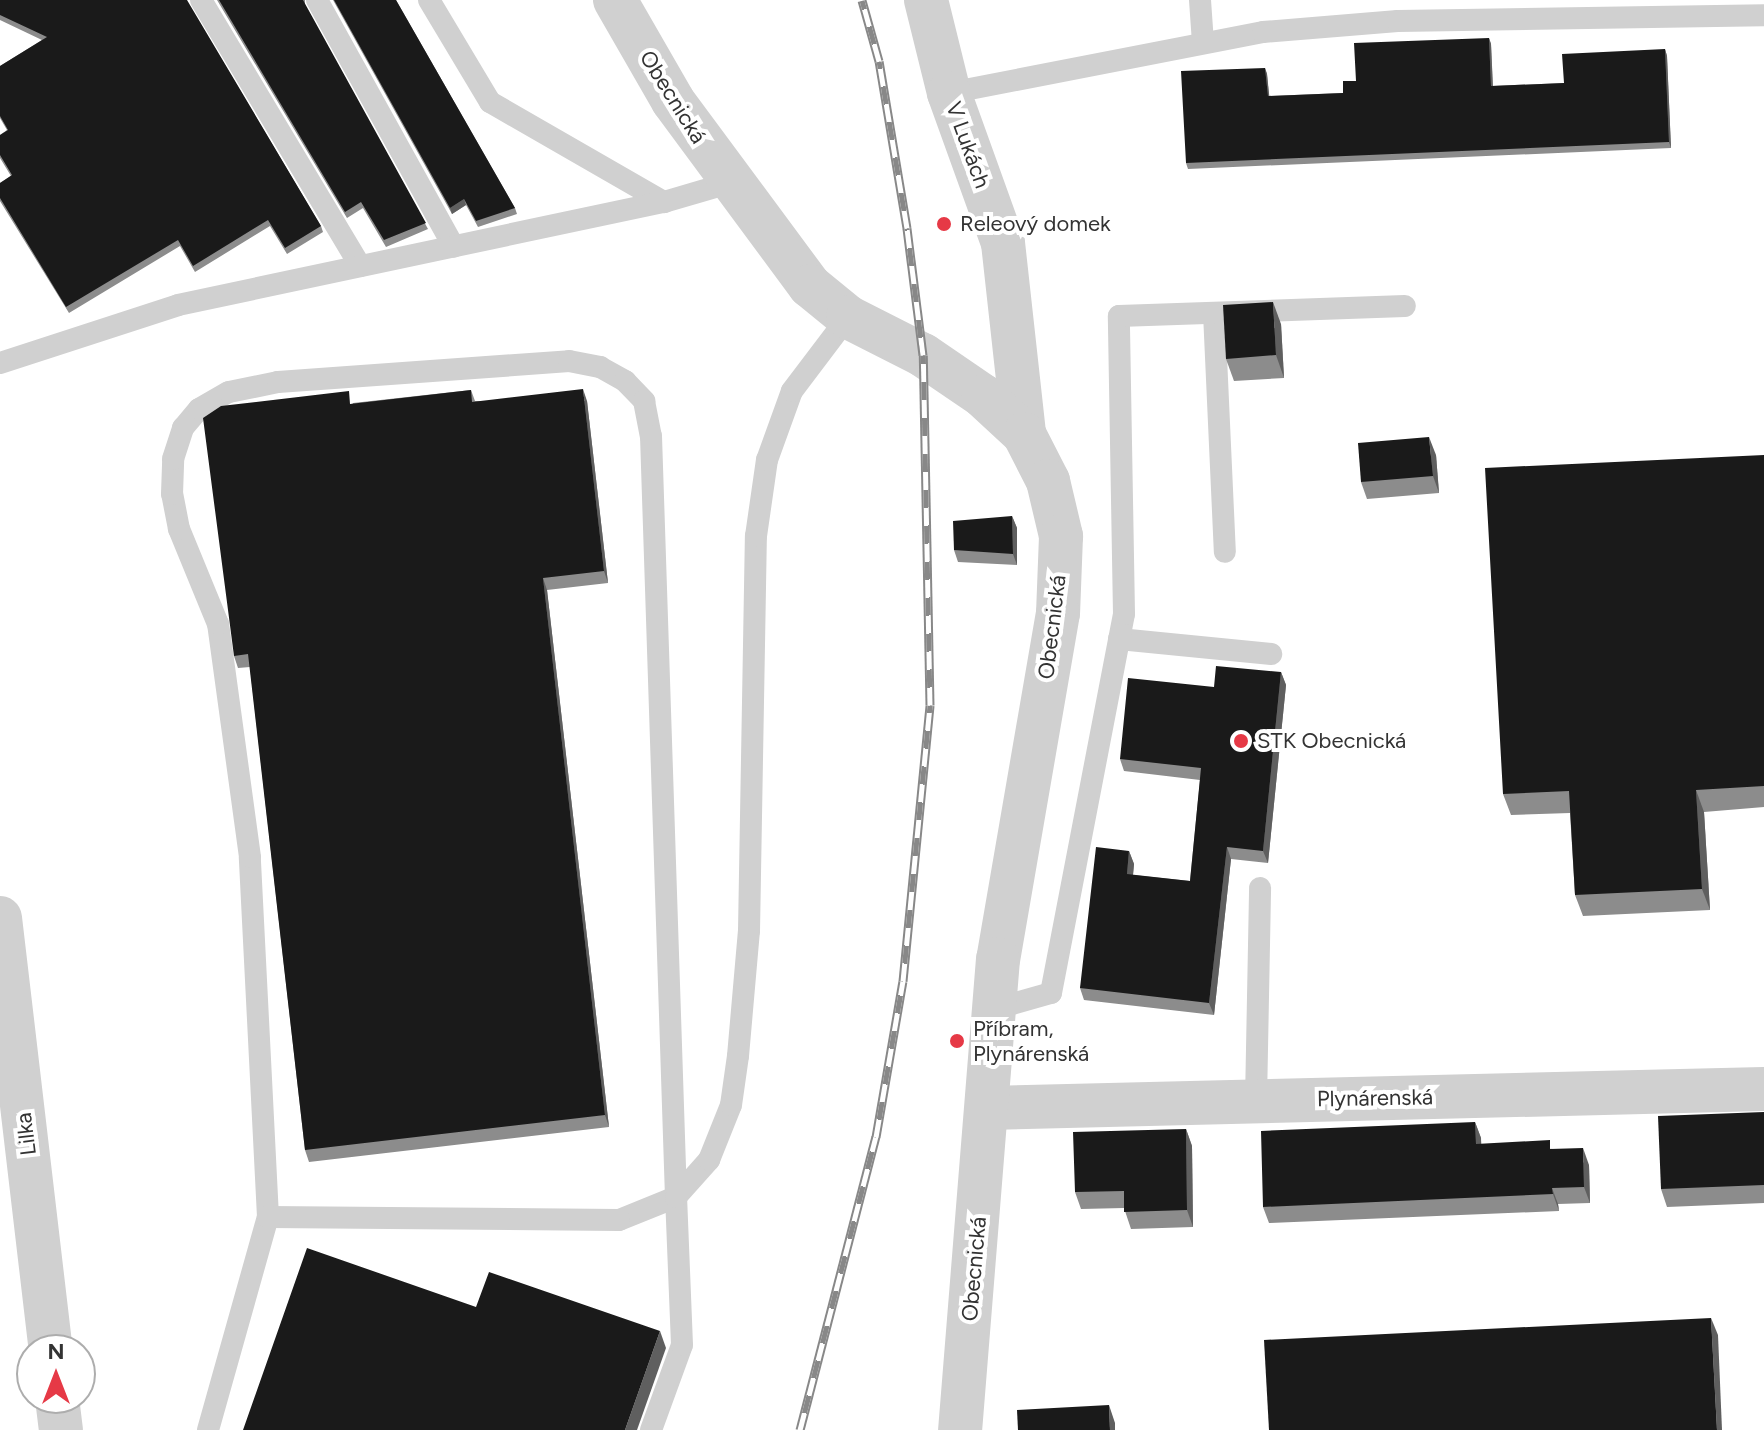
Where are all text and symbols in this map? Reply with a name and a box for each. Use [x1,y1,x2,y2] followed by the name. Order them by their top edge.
[634,46,712,148] street label: Obecnická
[940,98,996,192] street label: V Lukách
[960,211,1111,237] place label: Releový domek
[935,215,953,233] marker: Releový domek
[1033,573,1071,681] street label: Obecnická
[1257,728,1406,754] place label: STK Obecnická
[1232,732,1250,750] marker: STK Obecnická
[973,1015,1089,1066] place label: Příbram, Plynárenská
[948,1032,966,1050] marker: Příbram, Plynárenská
[1317,1084,1433,1112] street label: Plynárenská
[10,1111,42,1157] street label: Lilka
[956,1216,992,1322] street label: Obecnická
[16,1334,96,1414] north arrow
[47,1338,65,1365] text: N

